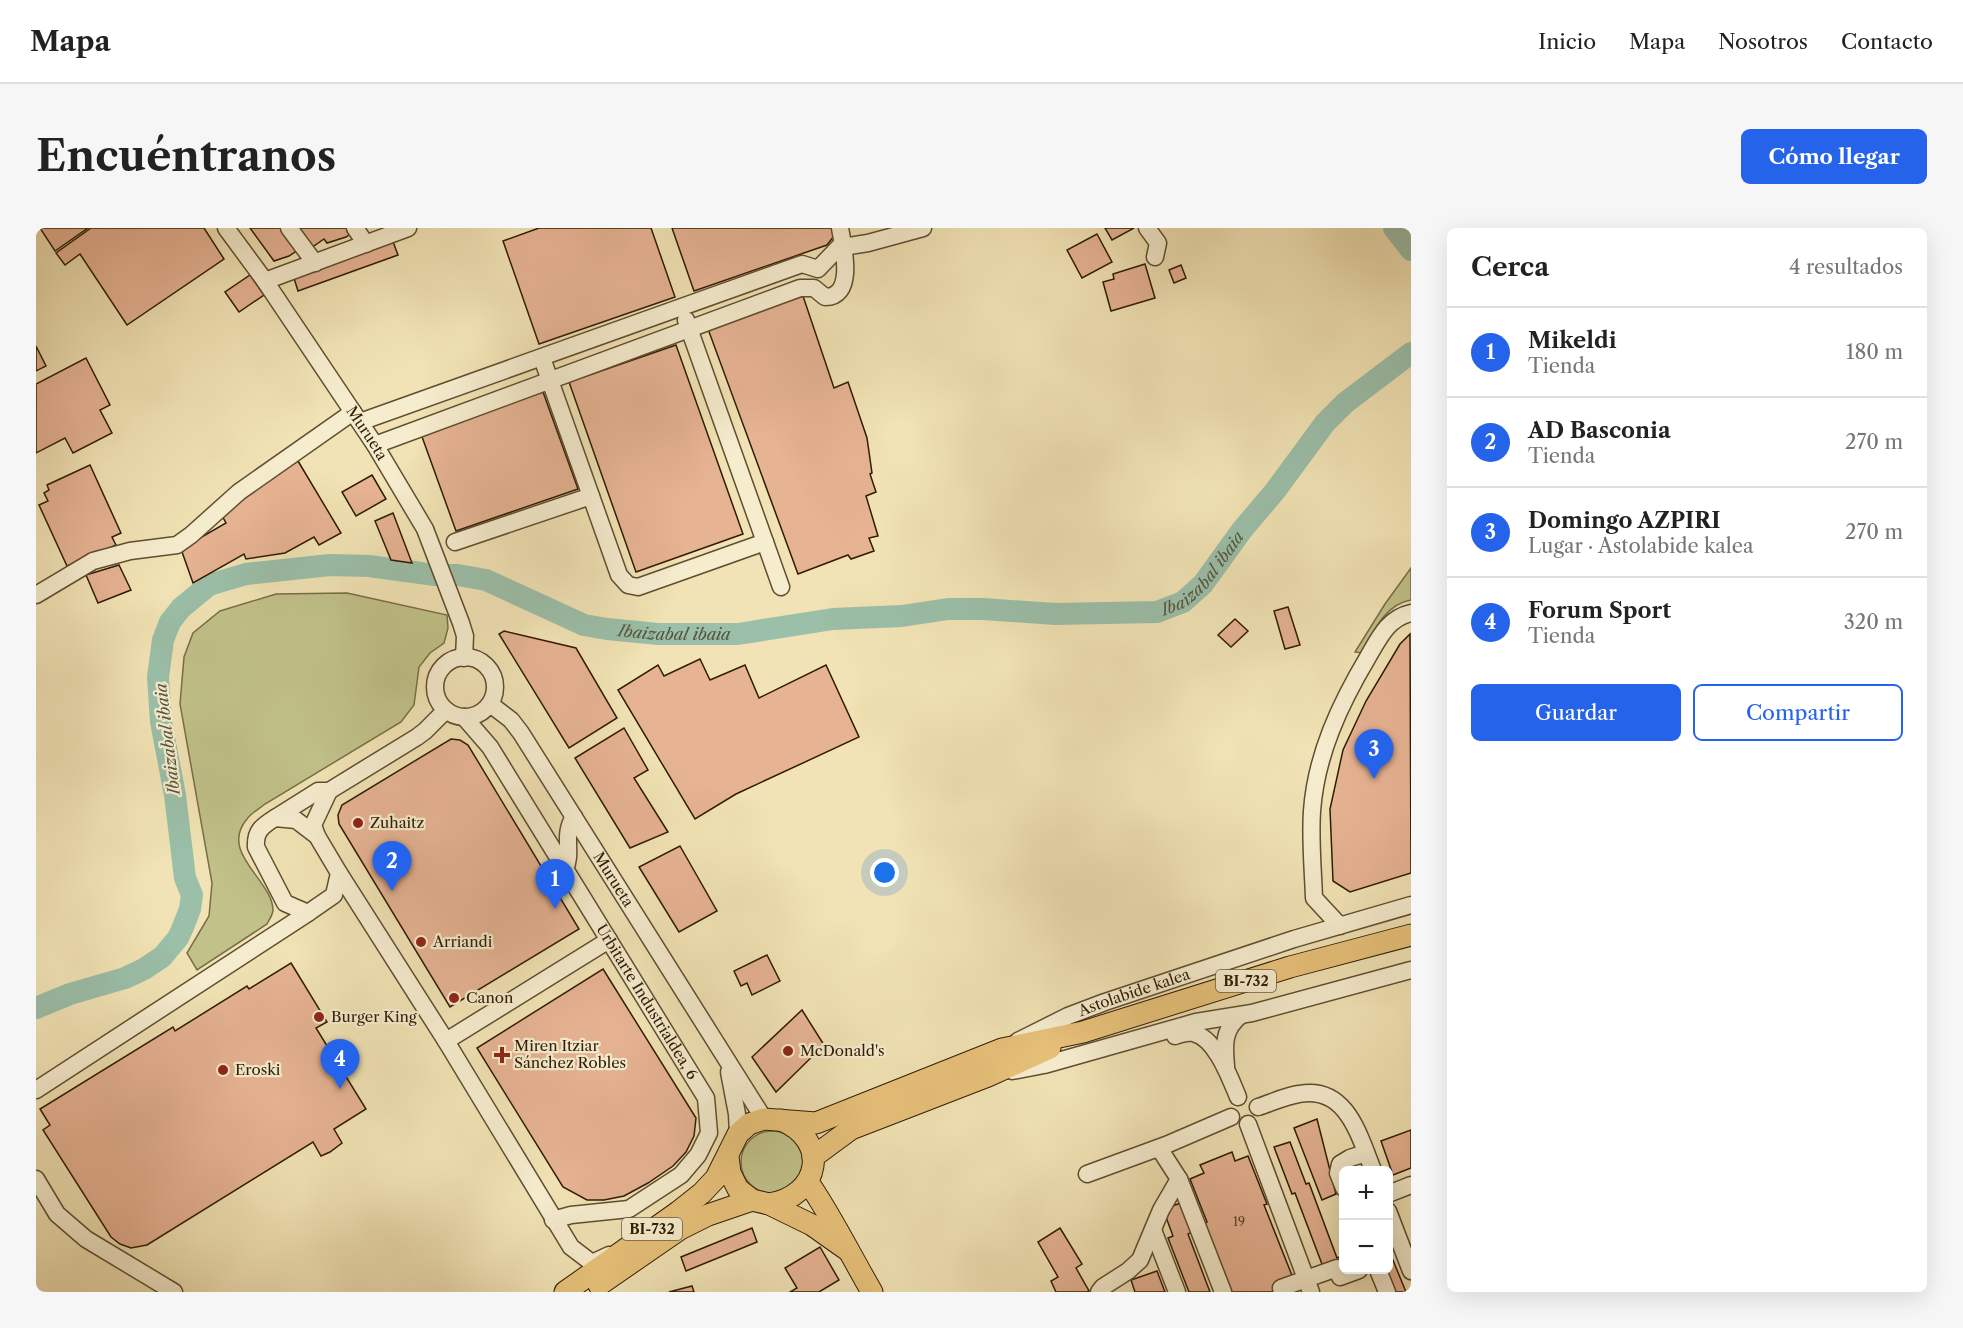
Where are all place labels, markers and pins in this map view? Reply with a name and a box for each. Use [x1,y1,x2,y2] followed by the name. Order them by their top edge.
[1354,730,1394,779] pin: 3
[370,813,424,832] place label: Zuhaitz
[351,816,365,830] marker: Zuhaitz
[372,842,412,891] pin: 2
[536,860,574,909] pin: 1
[432,932,493,951] place label: Arriandi
[414,935,428,949] marker: Arriandi
[466,988,514,1007] place label: Canon
[447,991,461,1005] marker: Canon
[331,1007,417,1026] place label: Burger King
[312,1010,326,1024] marker: Burger King
[514,1036,626,1072] place label: Miren Itziar Sánchez Robles
[320,1040,360,1089] pin: 4
[800,1041,885,1060] place label: McDonald's
[781,1044,795,1058] marker: McDonald's
[495,1048,509,1062] marker: Miren Itziar Sánchez Robles
[235,1060,281,1079] place label: Eroski
[216,1063,230,1077] marker: Eroski

